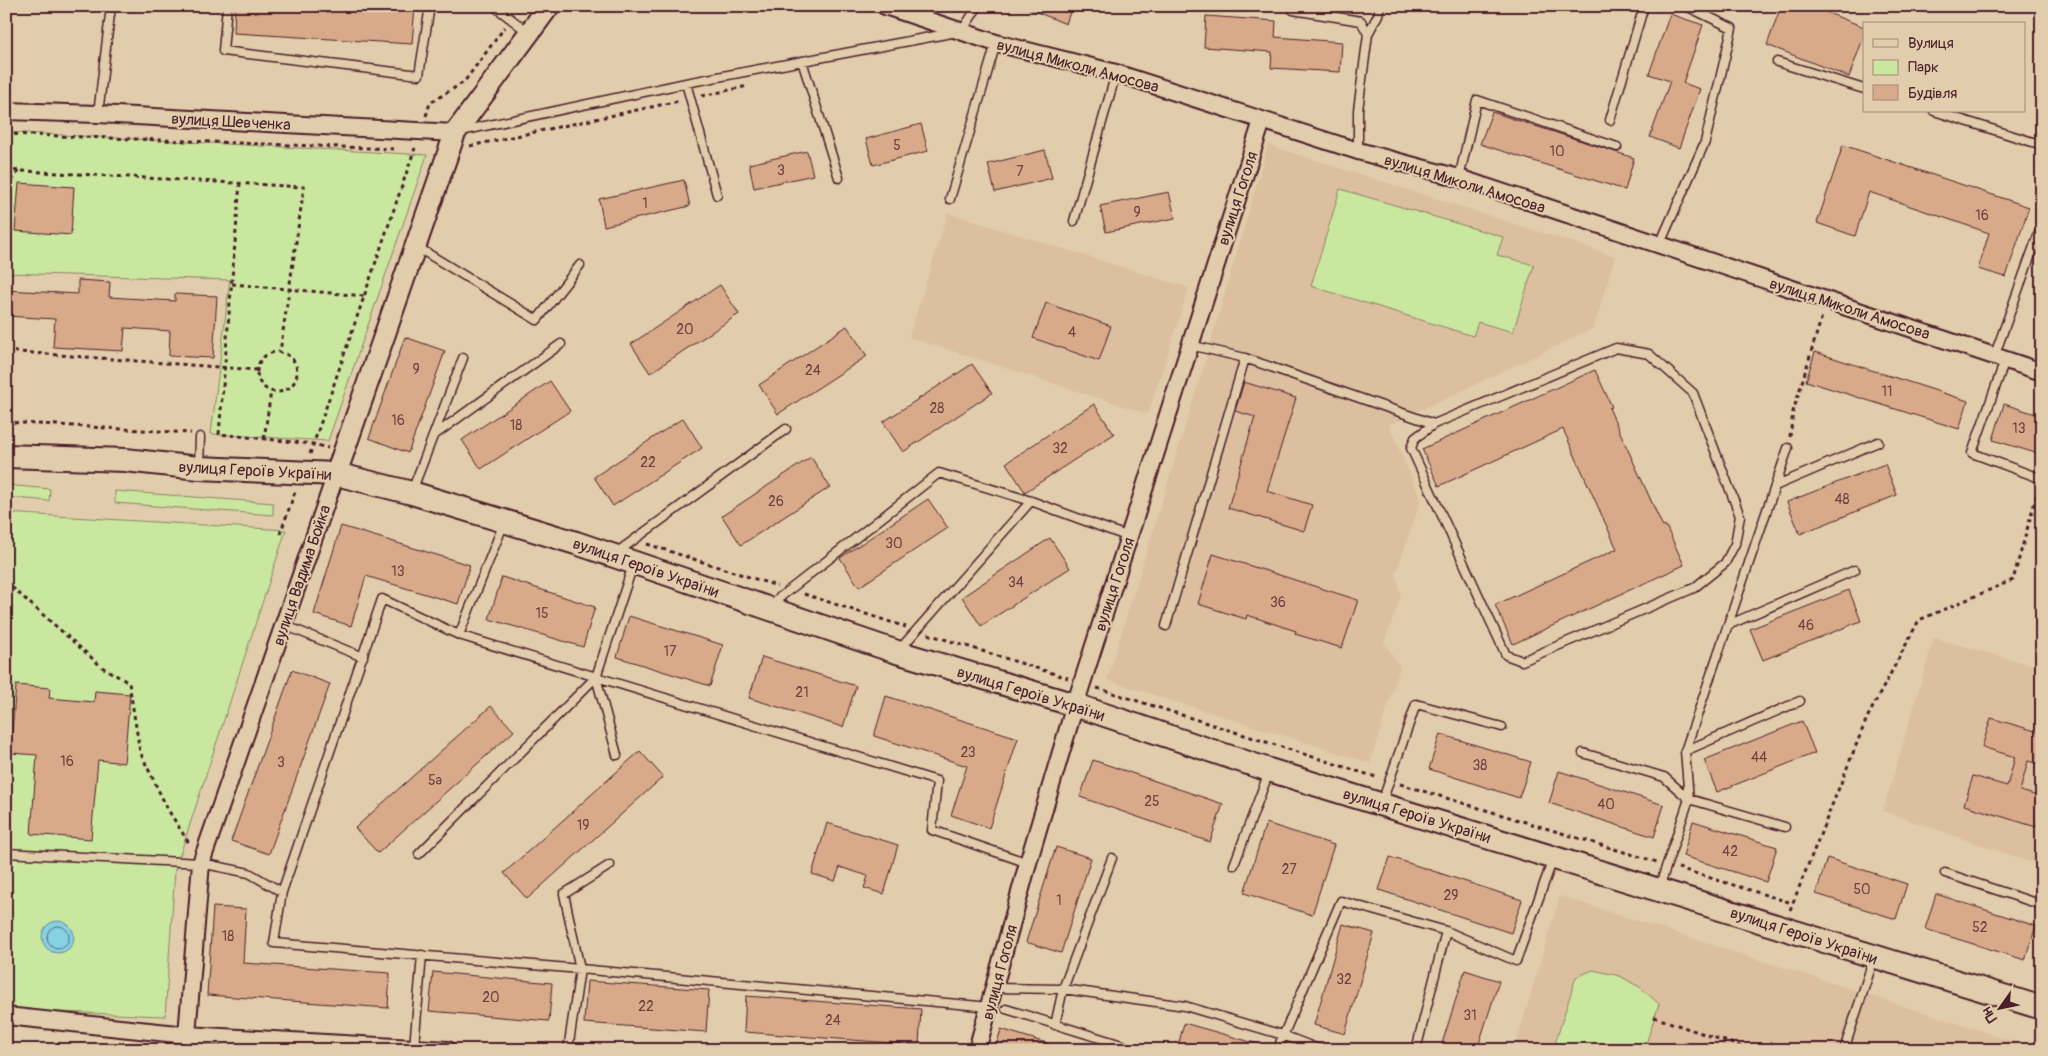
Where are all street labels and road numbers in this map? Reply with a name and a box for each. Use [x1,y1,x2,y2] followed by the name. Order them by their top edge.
[994,35,1161,97] street label: вулиця Миколи Амосова
[171,109,291,135] street label: вулиця Шевченка
[1213,149,1263,248] street label: вулиця Гоголя
[1382,150,1548,218] street label: вулиця Миколи Амосова
[1767,274,1932,344] street label: вулиця Миколи Амосова
[178,457,332,485] street label: вулиця Героїв України
[268,502,335,648] street label: вулиця Вадима Бойка
[570,534,721,602] street label: вулиця Героїв України
[1090,535,1140,634] street label: вулиця Гоголя
[955,662,1107,726] street label: вулиця Героїв України
[1341,784,1493,848] street label: вулиця Героїв України
[1728,903,1880,969] street label: вулиця Героїв України
[978,923,1022,1022] street label: вулиця Гоголя

